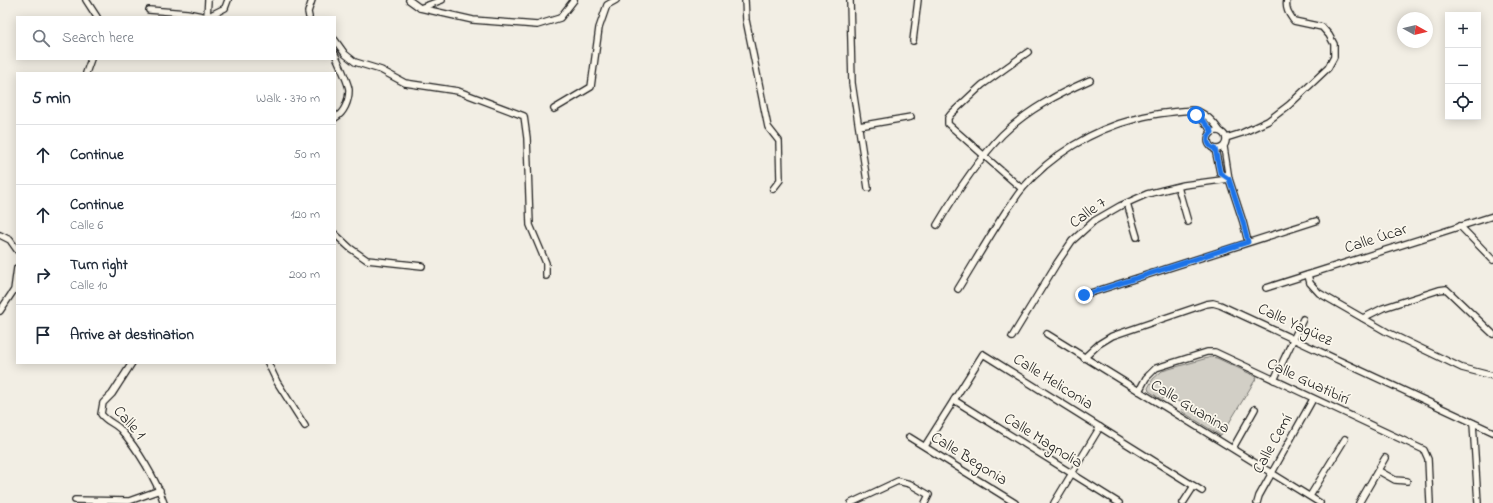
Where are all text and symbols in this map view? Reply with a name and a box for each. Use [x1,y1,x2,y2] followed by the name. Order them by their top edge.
[1397,12,1433,48] north arrow
[1445,12,1481,120] map controls
[1445,12,1481,48] button: +
[16,16,336,60] search box
[30,27,52,49] icon: search
[62,27,134,49] text: Search here
[1445,48,1481,84] button: −
[1445,84,1481,120] button: locate
[32,86,71,111] text: 5 min
[256,89,320,108] text: Walk · 370 m
[1187,106,1205,124] route start
[32,144,54,166] icon: ahead
[70,144,124,166] text: Continue
[294,145,320,164] text: 50 m
[1065,191,1112,235] street label: Calle 7
[70,194,124,216] text: Continue
[32,204,54,226] icon: ahead
[290,205,320,224] text: 120 m
[70,216,103,235] text: Calle 6
[1341,218,1411,260] street label: Calle Úcar
[70,254,128,276] text: Turn right
[32,264,54,286] icon: right
[289,265,320,284] text: 200 m
[70,276,107,295] text: Calle 10
[1075,286,1093,304] route end
[1254,297,1337,353] street label: Calle Yagüez
[32,324,54,346] icon: arrive
[70,324,194,346] text: Arrive at destination
[1008,348,1098,416] street label: Calle Heliconia
[1263,352,1354,412] street label: Calle Guatibirí
[1146,374,1234,440] street label: Calle Guanina
[107,400,151,446] street label: Calle 1
[999,407,1087,475] street label: Calle Magnolia
[1247,410,1299,478] street label: Calle Cemí
[926,426,1012,492] street label: Calle Begonia

